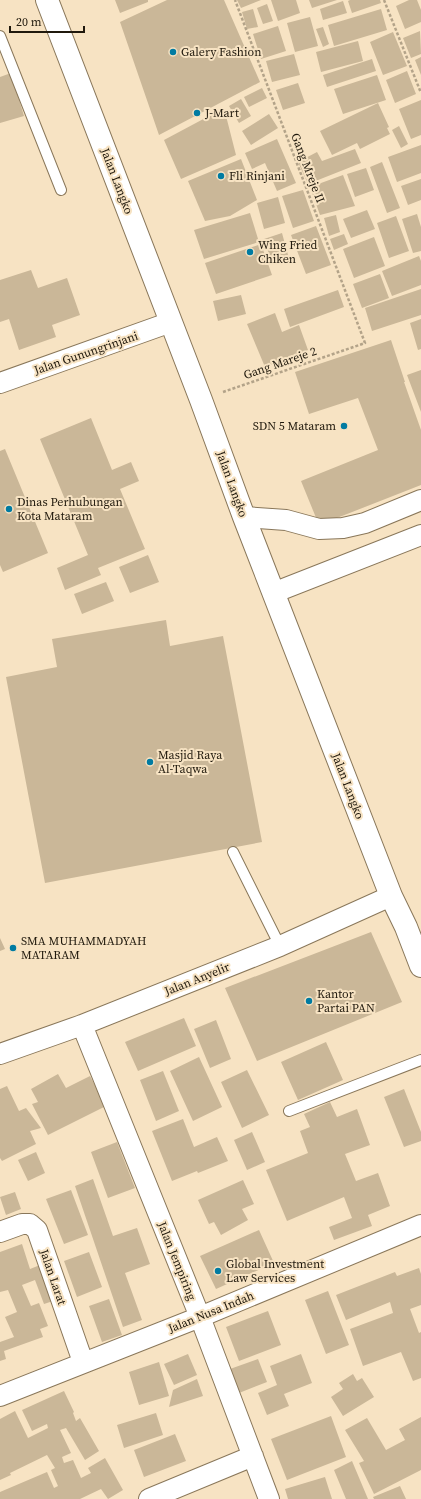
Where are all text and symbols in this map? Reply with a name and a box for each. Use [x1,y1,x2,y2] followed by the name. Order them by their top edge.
[10,8,84,34] scale bar
[16,14,42,30] text: 20 m
[181,44,261,60] place label: Galery Fashion
[168,47,178,57] marker: Galery Fashion
[204,105,239,121] place label: J-Mart
[192,108,202,118] marker: J-Mart
[287,131,329,205] street label: Gang Mreje II
[97,145,137,217] street label: Jalan Langko
[229,168,285,184] place label: Fli Rinjani
[216,171,226,181] marker: Fli Rinjani
[258,237,318,267] place label: Wing Fried Chiken
[245,247,255,257] marker: Wing Fried Chiken
[31,328,140,379] street label: Jalan Gunungrinjani
[241,343,319,383] street label: Gang Mareje 2
[253,418,336,434] place label: SDN 5 Mataram
[339,421,349,431] marker: SDN 5 Mataram
[212,448,252,520] street label: Jalan Langko
[17,494,123,524] place label: Dinas Perhubungan Kota Mataram
[4,504,14,514] marker: Dinas Perhubungan Kota Mataram
[158,747,223,777] place label: Masjid Raya Al-Taqwa
[328,750,368,822] street label: Jalan Langko
[145,757,155,767] marker: Masjid Raya Al-Taqwa
[21,933,146,963] place label: SMA MUHAMMADYAH MATARAM
[8,943,18,953] marker: SMA MUHAMMADYAH MATARAM
[161,959,232,1000] street label: Jalan Anyelir
[317,986,375,1016] place label: Kantor Partai PAN
[304,996,314,1006] marker: Kantor Partai PAN
[154,1218,200,1303] street label: Jalan Jempiring
[36,1246,70,1307] street label: Jalan Larat
[226,1256,324,1286] place label: Global Investment Law Services
[213,1266,223,1276] marker: Global Investment Law Services
[165,1287,256,1337] street label: Jalan Nusa Indah

